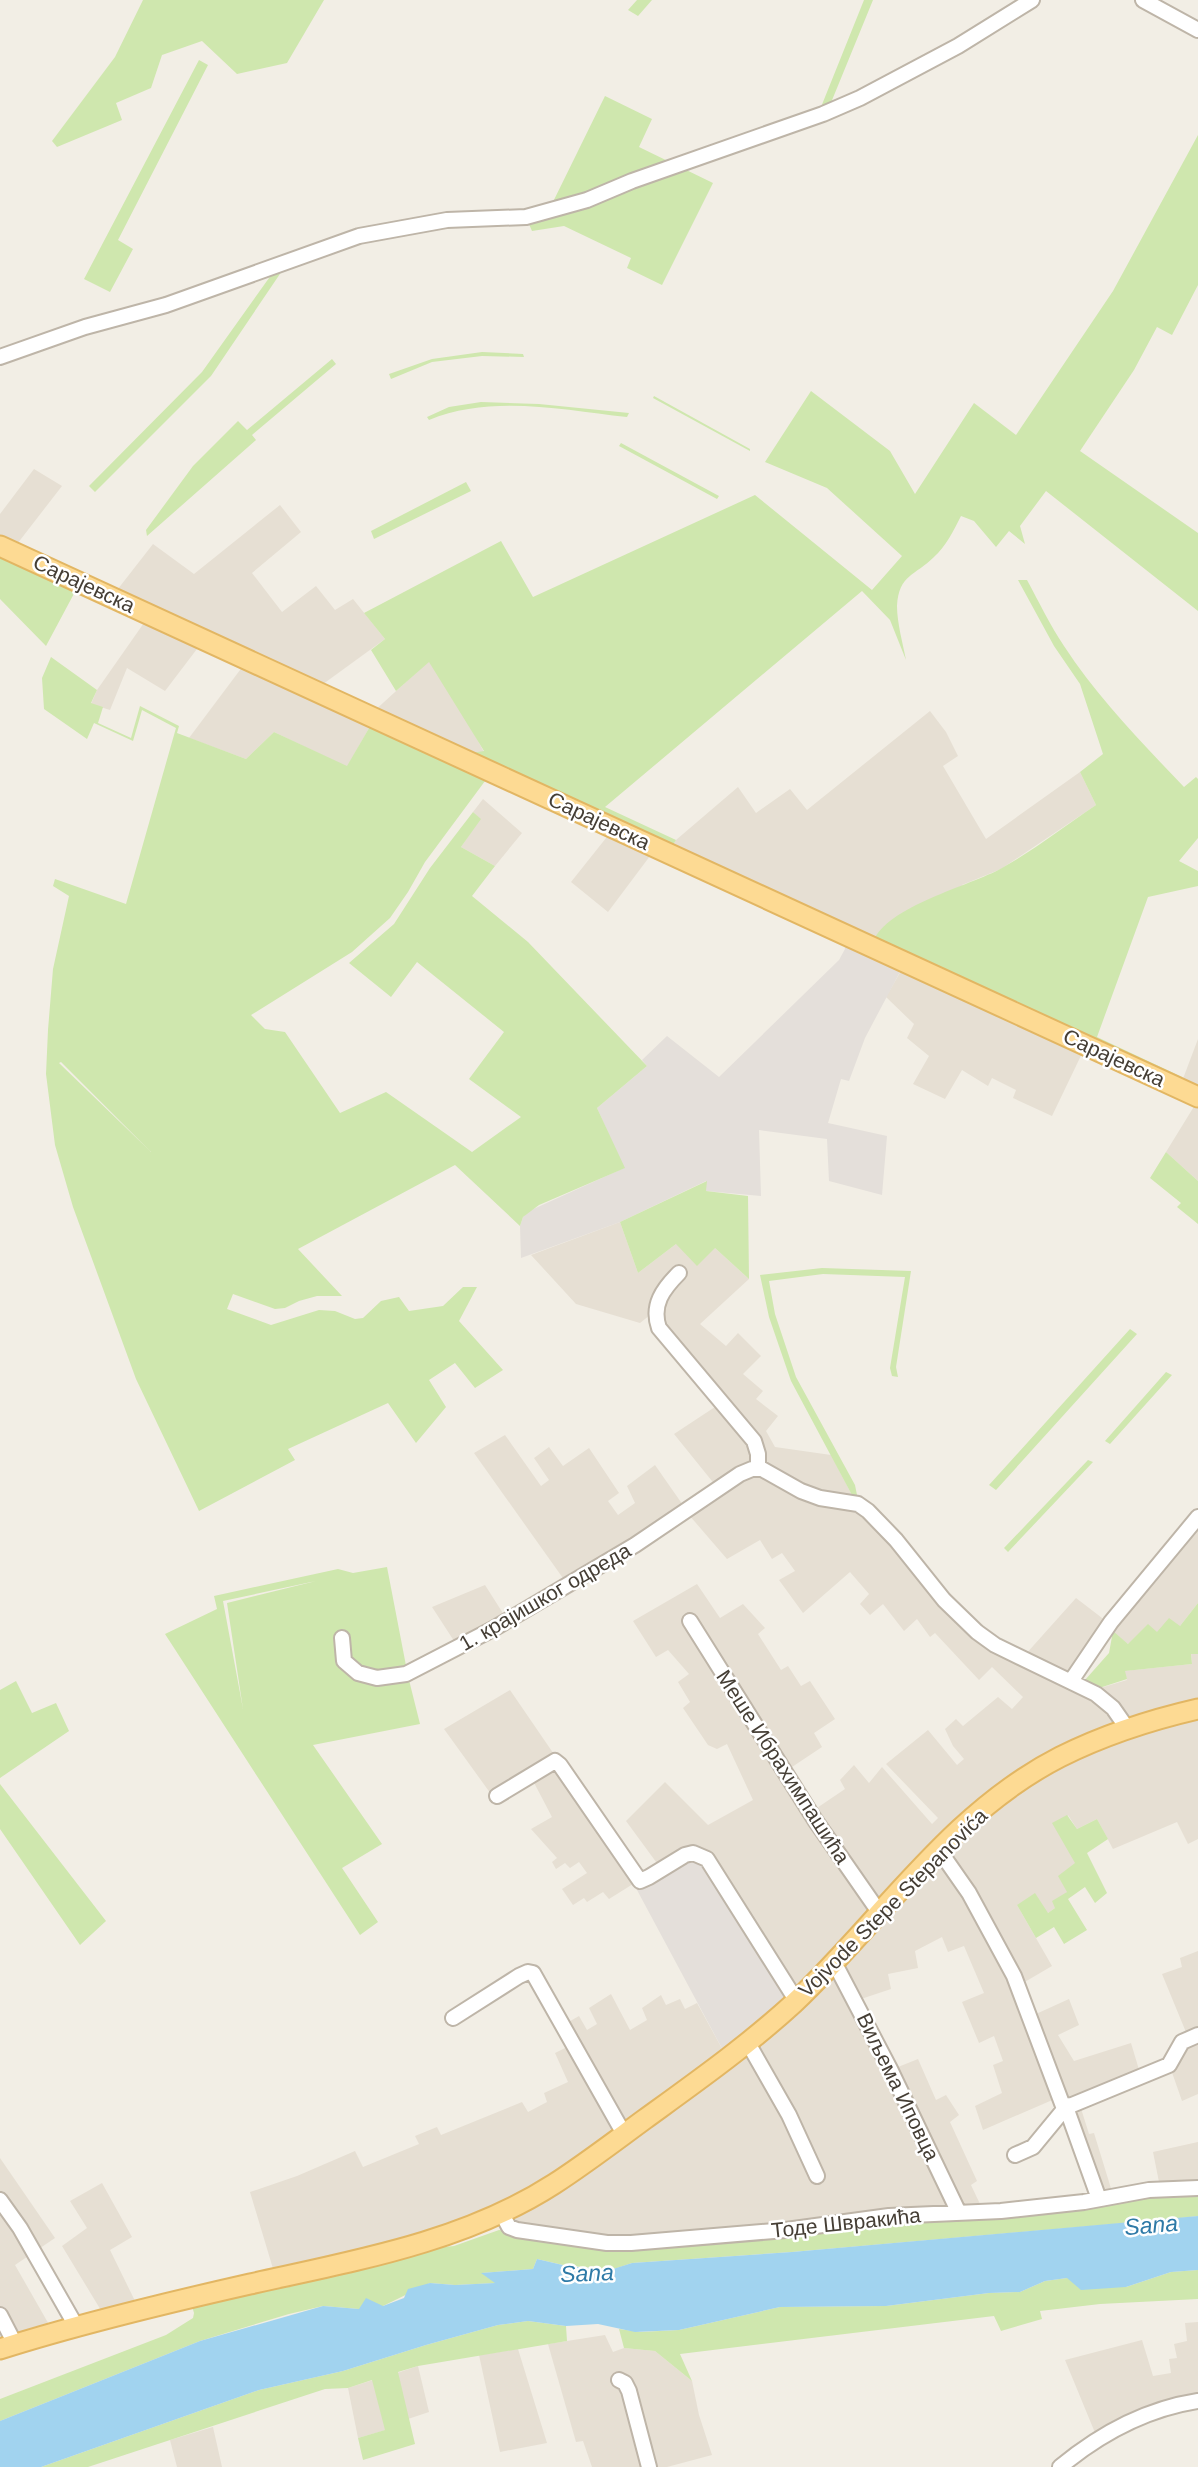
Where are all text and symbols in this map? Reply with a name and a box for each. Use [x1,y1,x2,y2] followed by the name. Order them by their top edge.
[30,550,139,617] street label: Сарајевска
[545,787,654,854] street label: Сарајевска
[1060,1024,1169,1091] street label: Сарајевска
[455,1538,635,1655] street label: 1. крајишког одреда
[712,1666,855,1868] street label: Меше Ибрахимпашића
[794,1803,992,2002] street label: Vojvode Stepe Stepanovića
[853,2009,944,2165] street label: Виљема Иповца
[770,2203,922,2242] street label: Тоде Швракића
[1123,2210,1179,2240] water label: Sana
[560,2259,614,2287] water label: Sana

